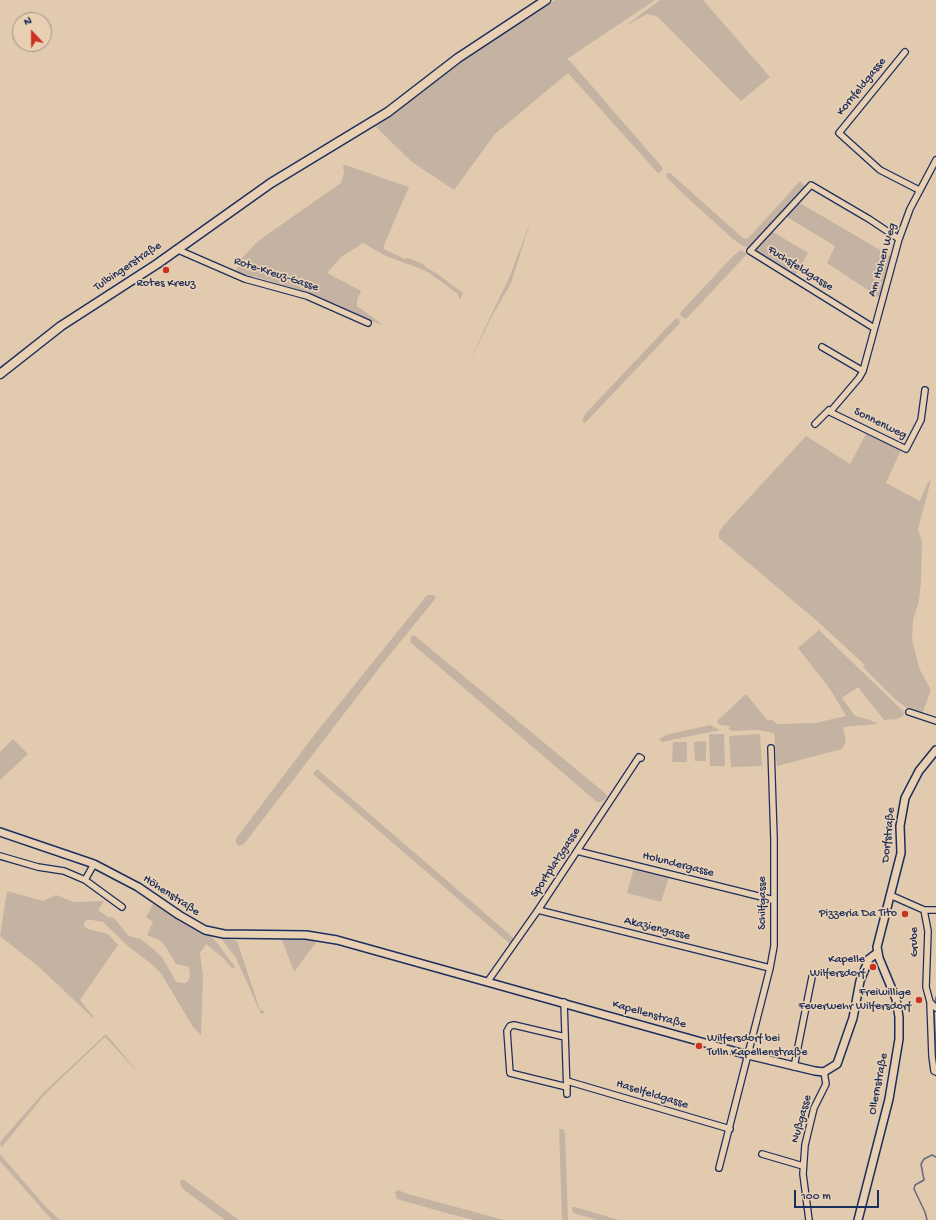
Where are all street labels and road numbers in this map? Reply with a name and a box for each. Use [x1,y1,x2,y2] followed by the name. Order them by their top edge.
[834,55,890,119] street label: Kornfeldgasse
[866,222,900,298] street label: Am Hohen Weg
[91,239,165,295] street label: Tulbingerstraße
[764,243,836,295] street label: Fuchsfeldgasse
[232,254,320,296] street label: Rote-Kreuz-Gasse
[851,405,909,443] street label: Sonnenweg
[879,807,899,863] street label: Dorfstraße
[528,825,584,901] street label: Sportplatzgasse
[641,849,715,881] street label: Holundergasse
[140,872,202,920] street label: Höhenstraße
[756,876,770,930] street label: Schilfgasse
[623,914,691,944] street label: Akaziengasse
[908,927,922,957] street label: Grube
[610,998,688,1032] street label: Kapellenstraße
[866,1052,892,1116] street label: Ollernstraße
[614,1077,690,1113] street label: Haselfeldgasse
[788,1093,816,1145] street label: Nußgasse

